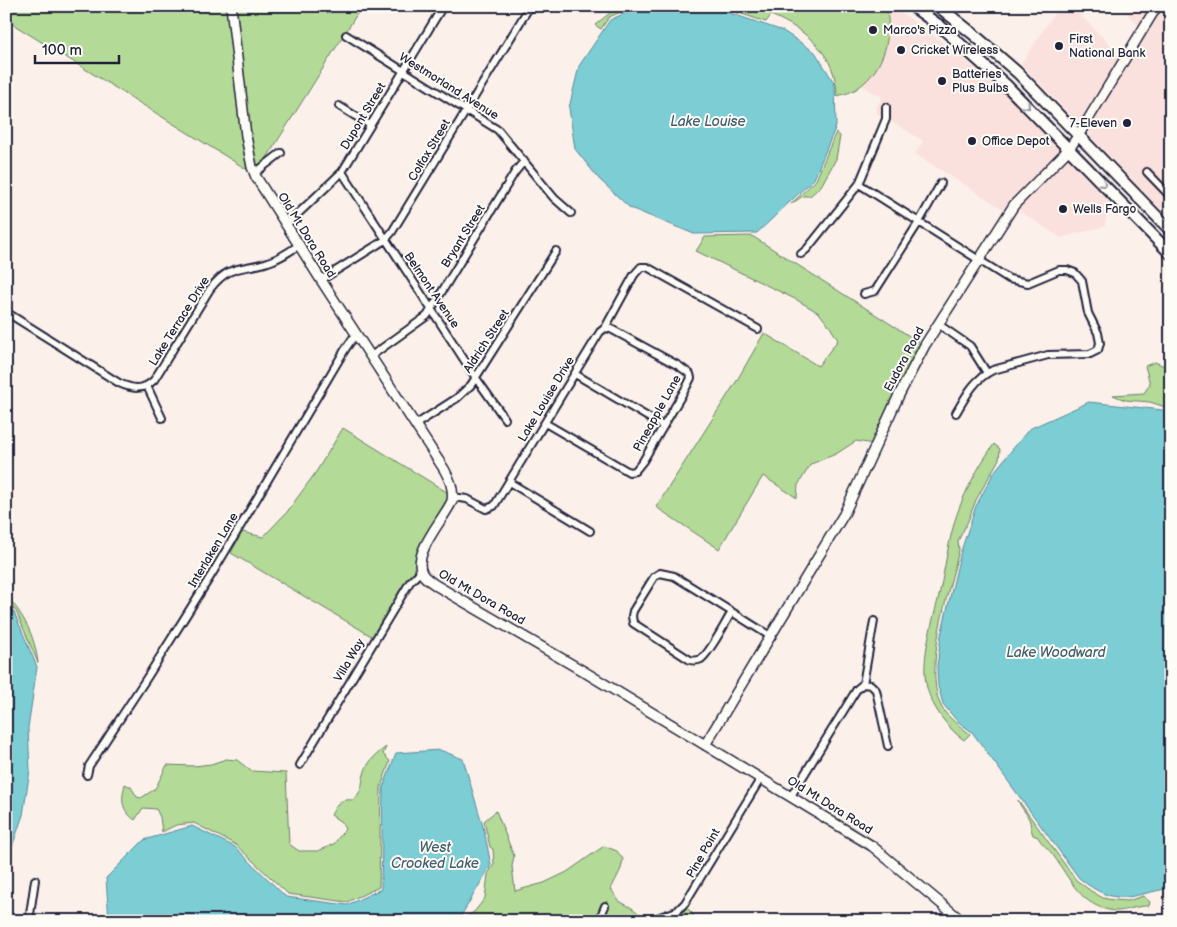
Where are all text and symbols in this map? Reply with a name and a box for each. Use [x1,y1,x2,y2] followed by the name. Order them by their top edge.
[883,23,957,38] place label: Marco's Pizza
[867,24,879,36] marker: Marco's Pizza
[35,32,119,64] scale bar
[1069,32,1145,61] place label: First National Bank
[1053,40,1065,52] marker: First National Bank
[42,41,82,60] text: 100 m
[911,43,998,58] place label: Cricket Wireless
[895,44,907,56] marker: Cricket Wireless
[396,50,501,123] street label: Westmorland Avenue
[952,67,1008,96] place label: Batteries Plus Bulbs
[936,75,948,87] marker: Batteries Plus Bulbs
[338,80,389,153] street label: Dupont Street
[1021,101,1030,110] one-way arrow
[670,113,746,130] water label: Lake Louise
[405,116,454,184] street label: Colfax Street
[1070,116,1117,131] place label: 7-Eleven
[1121,117,1133,129] marker: 7-Eleven
[982,134,1050,149] place label: Office Depot
[966,135,978,147] marker: Office Depot
[1097,178,1106,187] one-way arrow
[274,190,339,281] street label: Old Mt Dora Road
[438,202,489,271] street label: Bryant Street
[1073,202,1137,217] place label: Wells Fargo
[1057,203,1069,215] marker: Wells Fargo
[401,249,463,331] street label: Belmont Avenue
[146,274,213,369] street label: Lake Terrace Drive
[460,306,513,376] street label: Aldrich Street
[881,324,928,394] street label: Eudora Road
[515,354,578,445] street label: Lake Louise Drive
[630,372,685,454] street label: Pineapple Lane
[185,510,242,590] street label: Interlaken Lane
[436,567,528,628] street label: Old Mt Dora Road
[331,636,368,684] street label: Villa Way
[1006,644,1107,661] water label: Lake Woodward
[784,773,875,838] street label: Old Mt Dora Road
[683,826,724,881] street label: Pine Point
[391,839,479,872] water label: West Crooked Lake

